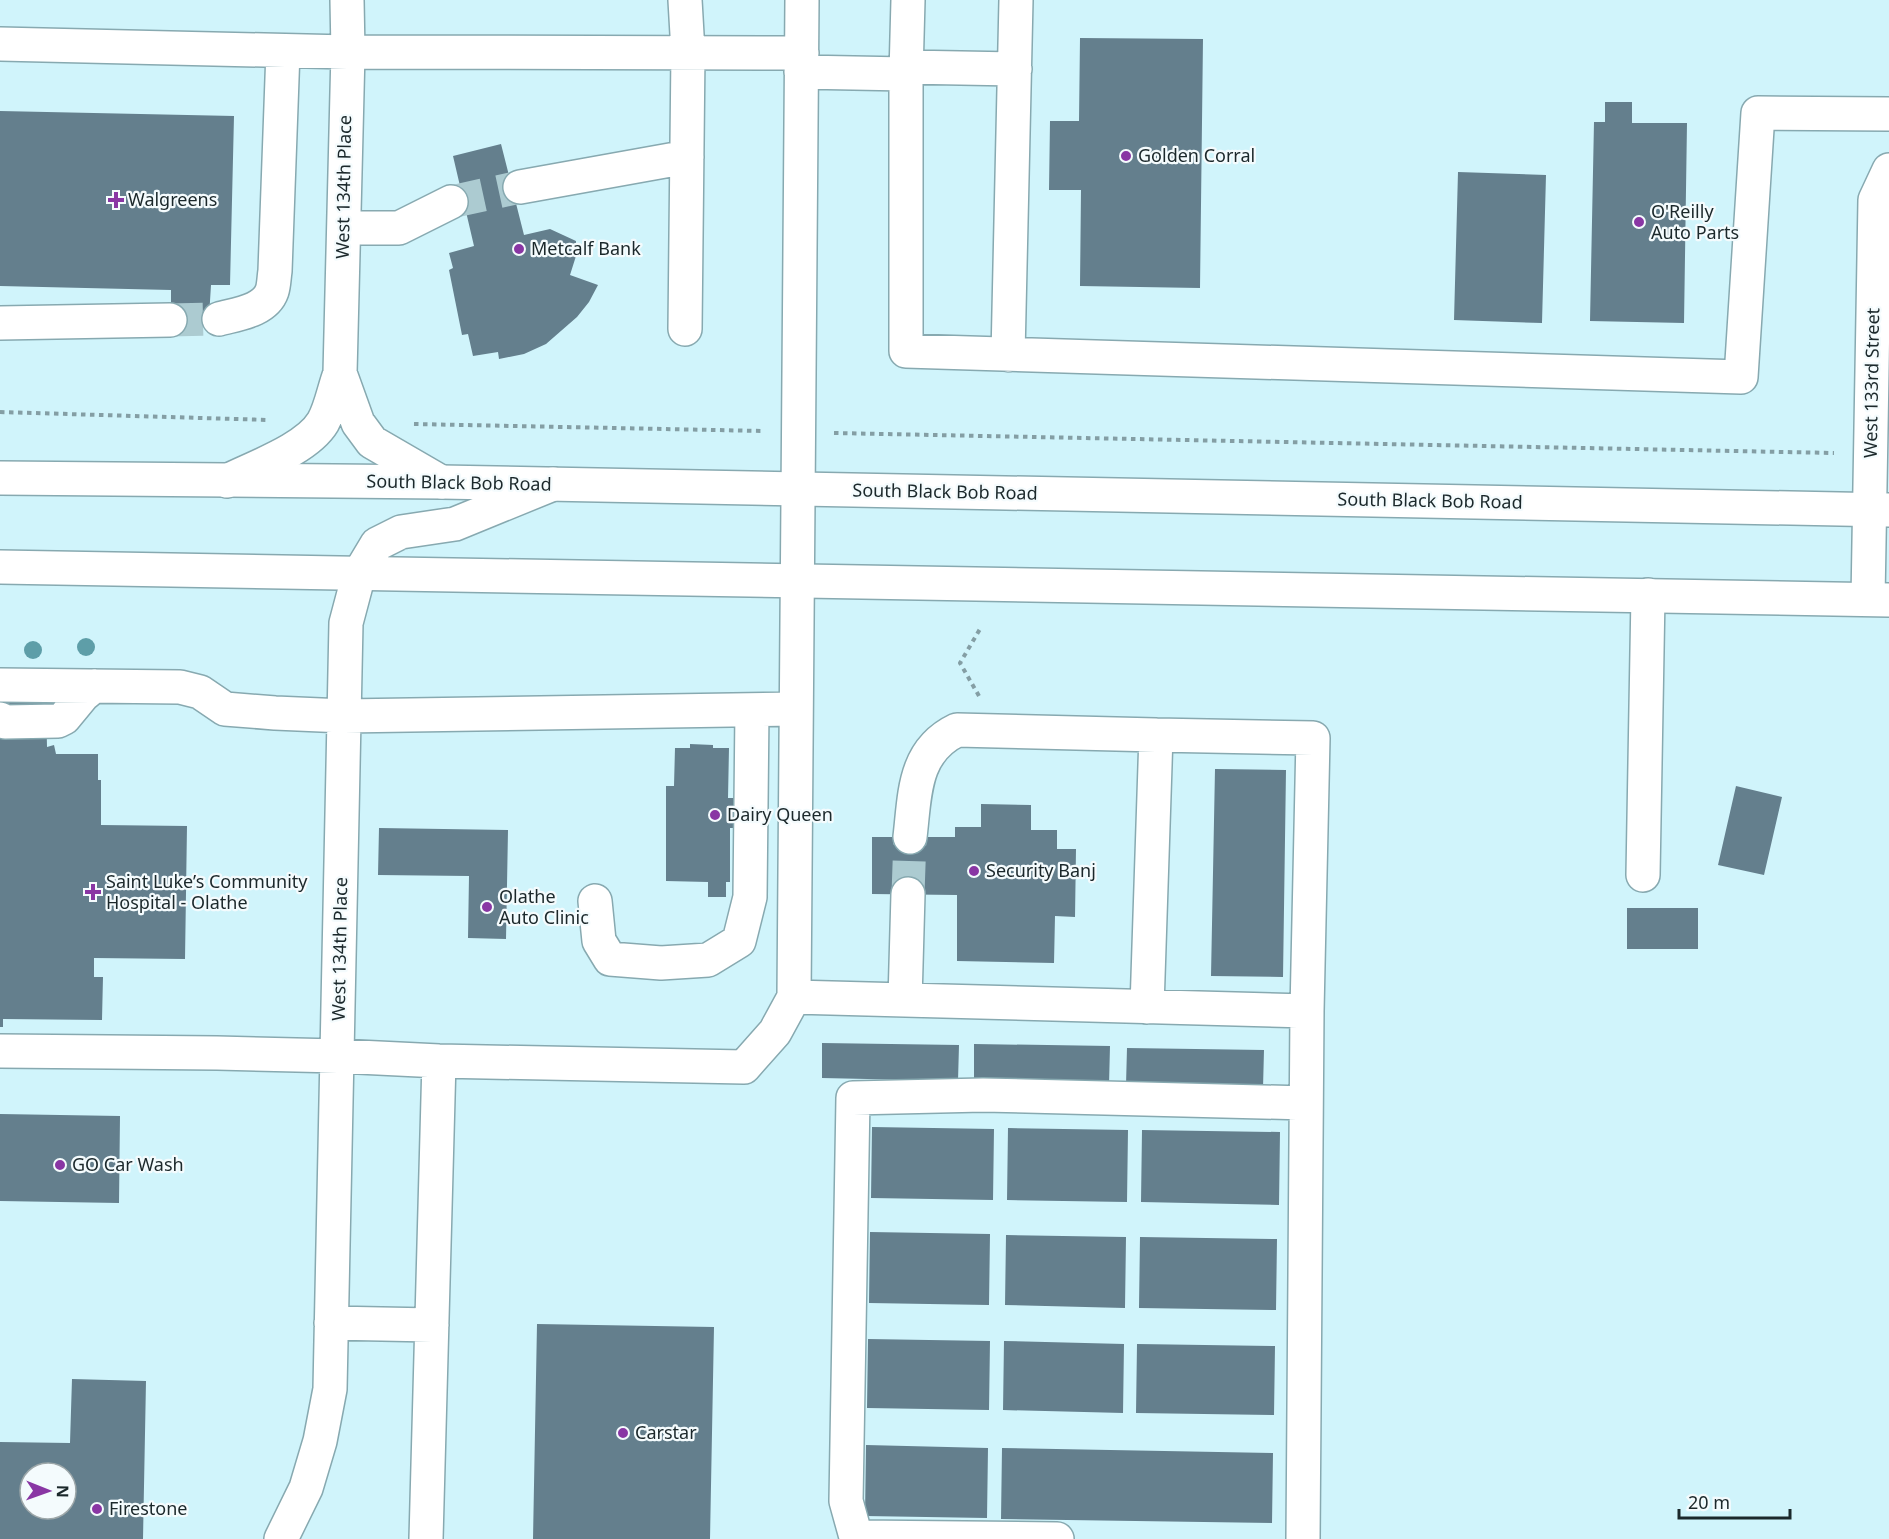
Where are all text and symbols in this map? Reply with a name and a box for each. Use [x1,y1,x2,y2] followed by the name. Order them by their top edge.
[330,115,356,259] street label: West 134th Place
[1138,143,1255,167] place label: Golden Corral
[1119,149,1133,163] marker: Golden Corral
[128,187,217,211] place label: Walgreens
[109,193,123,207] marker: Walgreens
[1651,199,1739,244] place label: O'Reilly Auto Parts
[1632,215,1646,229] marker: O'Reilly Auto Parts
[531,236,641,260] place label: Metcalf Bank
[512,242,526,256] marker: Metcalf Bank
[1858,307,1884,458] street label: West 133rd Street
[366,468,552,496] street label: South Black Bob Road
[852,477,1038,505] street label: South Black Bob Road
[1337,486,1523,514] street label: South Black Bob Road
[727,802,833,826] place label: Dairy Queen
[708,808,722,822] marker: Dairy Queen
[986,858,1096,882] place label: Security Banj
[967,864,981,878] marker: Security Banj
[106,869,308,914] place label: Saint Luke’s Community Hospital - Olathe
[326,877,352,1021] street label: West 134th Place
[84,883,102,901] marker: Saint Luke’s Community Hospital - Olathe
[499,884,589,929] place label: Olathe Auto Clinic
[480,900,494,914] marker: Olathe Auto Clinic
[72,1152,184,1176] place label: GO Car Wash
[53,1158,67,1172] marker: GO Car Wash
[635,1420,697,1444] place label: Carstar
[616,1426,630,1440] marker: Carstar
[18,1461,78,1521] north arrow
[1679,1482,1790,1520] scale bar
[52,1485,74,1498] text: N
[1688,1490,1730,1514] text: 20 m
[109,1496,188,1520] place label: Firestone
[90,1502,104,1516] marker: Firestone

